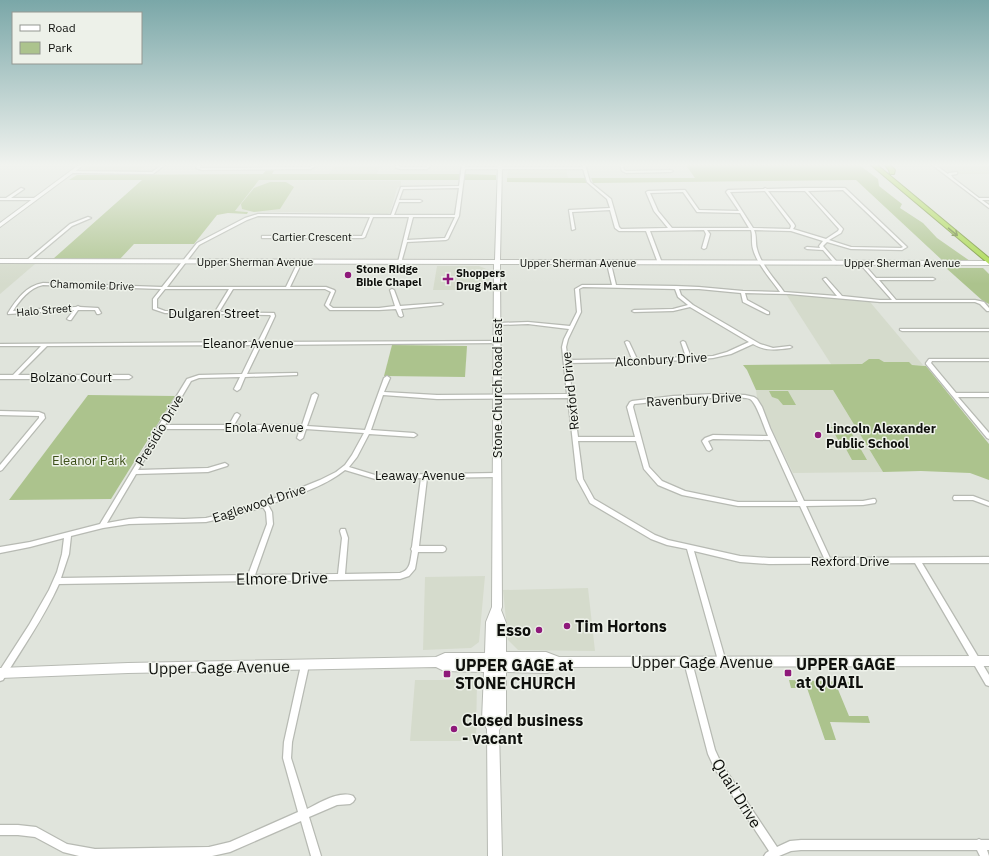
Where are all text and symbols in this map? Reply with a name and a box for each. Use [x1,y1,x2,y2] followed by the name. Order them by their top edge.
[12,12,142,64] legend
[48,20,76,35] text: Road
[48,40,73,55] text: Park
[948,227,958,236] one-way arrow
[272,230,352,244] street label: Cartier Crescent
[197,255,313,269] street label: Upper Sherman Avenue
[520,256,636,270] street label: Upper Sherman Avenue
[844,256,960,270] street label: Upper Sherman Avenue
[356,262,422,289] place label: Stone Ridge Bible Chapel
[456,266,507,293] place label: Shoppers Drug Mart
[343,270,353,280] marker: Stone Ridge Bible Chapel
[443,274,453,284] marker: Shoppers Drug Mart
[50,277,134,293] street label: Chamomile Drive
[16,301,72,319] street label: Halo Street
[168,305,260,322] street label: Dulgaren Street
[489,318,506,458] street label: Stone Church Road East
[202,335,294,352] street label: Eleanor Avenue
[614,349,708,370] street label: Alconbury Drive
[558,351,583,431] street label: Rexford Drive
[30,369,112,386] street label: Bolzano Court
[646,389,742,410] street label: Ravenbury Drive
[131,391,187,469] street label: Presidio Drive
[224,419,304,436] street label: Enola Avenue
[826,420,936,452] place label: Lincoln Alexander Public School
[813,430,823,440] marker: Lincoln Alexander Public School
[52,452,126,469] park label: Eleanor Park
[375,467,465,484] street label: Leaway Avenue
[210,480,308,527] street label: Eaglewood Drive
[811,553,889,570] street label: Rexford Drive
[236,567,328,589] street label: Elmore Drive
[575,616,667,636] place label: Tim Hortons
[496,620,531,640] place label: Esso
[562,621,572,631] marker: Tim Hortons
[534,625,544,635] marker: Esso
[631,652,773,672] street label: Upper Gage Avenue
[796,654,896,692] place label: UPPER GAGE at QUAIL
[455,655,576,693] place label: UPPER GAGE at STONE CHURCH
[148,656,290,678] street label: Upper Gage Avenue
[783,668,793,678] marker: UPPER GAGE at QUAIL
[442,669,452,679] marker: UPPER GAGE at STONE CHURCH
[462,710,583,748] place label: Closed business - vacant
[449,724,459,734] marker: Closed business - vacant
[708,755,766,832] street label: Quail Drive

